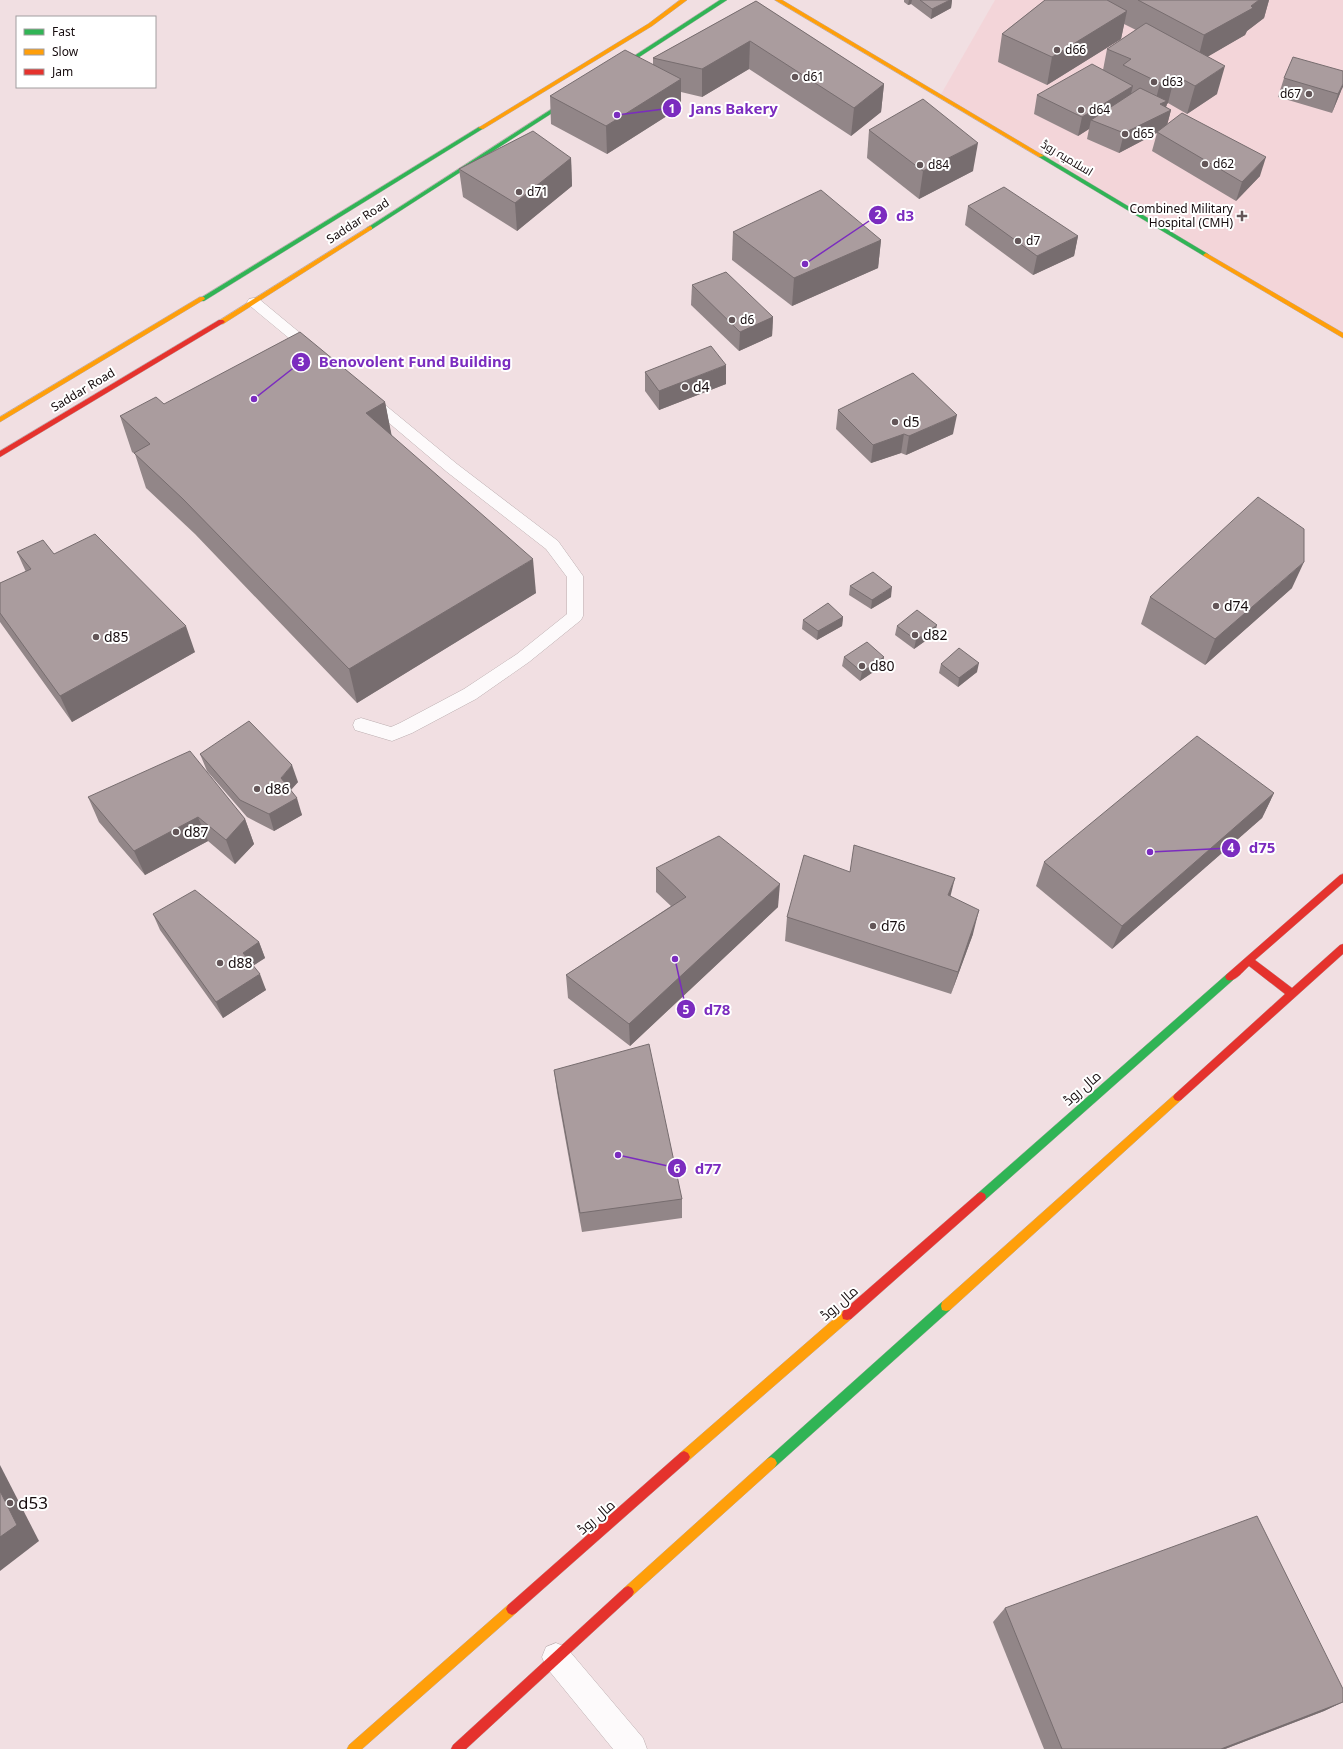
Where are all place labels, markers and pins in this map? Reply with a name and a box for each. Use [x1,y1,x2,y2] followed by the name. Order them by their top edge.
[1065,41,1086,58] place label: d66
[1052,45,1062,55] marker: d66
[803,68,824,85] place label: d61
[790,72,800,82] marker: d61
[1162,73,1183,90] place label: d63
[1149,77,1159,87] marker: d63
[1280,85,1301,102] place label: d67
[1304,89,1314,99] marker: d67
[662,95,786,122] callout: Jans Bakery
[1089,101,1110,118] place label: d64
[1076,105,1086,115] marker: d64
[1133,125,1154,142] place label: d65
[1120,129,1130,139] marker: d65
[1213,155,1234,172] place label: d62
[928,156,949,173] place label: d84
[1200,159,1210,169] marker: d62
[915,160,925,170] marker: d84
[527,183,548,200] place label: d71
[514,187,524,197] marker: d71
[1129,200,1234,231] place label: Combined Military Hospital (CMH)
[868,202,922,229] callout: d3
[1236,210,1248,222] marker: Combined Military Hospital (CMH)
[1026,232,1040,249] place label: d7
[1013,236,1023,246] marker: d7
[740,311,754,328] place label: d6
[727,315,737,325] marker: d6
[291,349,519,376] callout: Benovolent Fund Building
[693,377,710,396] place label: d4
[680,382,690,392] marker: d4
[903,412,920,431] place label: d5
[890,417,900,427] marker: d5
[1224,596,1249,615] place label: d74
[1211,601,1221,611] marker: d74
[923,625,948,644] place label: d82
[104,627,129,646] place label: d85
[910,630,920,640] marker: d82
[91,632,101,642] marker: d85
[870,656,895,675] place label: d80
[857,661,867,671] marker: d80
[265,779,290,798] place label: d86
[252,784,262,794] marker: d86
[184,822,209,841] place label: d87
[171,827,181,837] marker: d87
[1221,835,1284,862] callout: d75
[881,916,906,935] place label: d76
[868,921,878,931] marker: d76
[228,953,253,972] place label: d88
[215,958,225,968] marker: d88
[676,996,738,1023] callout: d78
[667,1155,729,1182] callout: d77
[18,1491,48,1514] place label: d53
[5,1498,15,1508] marker: d53

